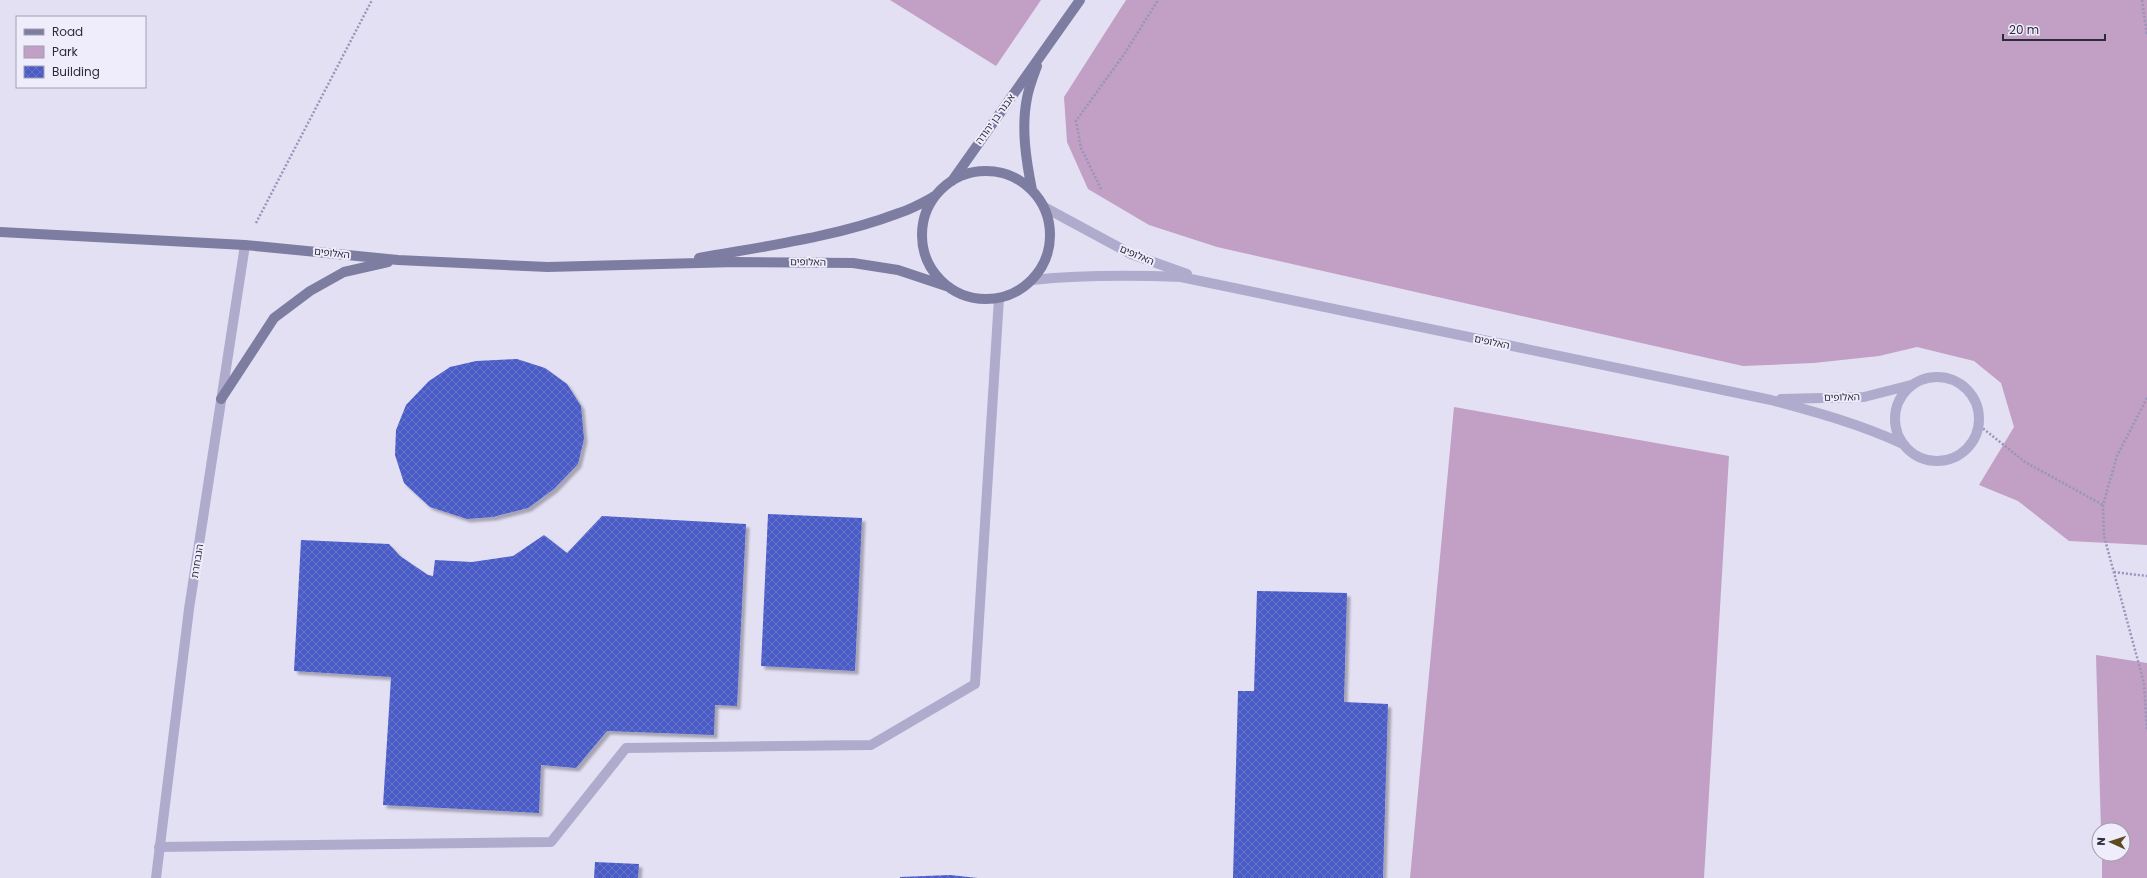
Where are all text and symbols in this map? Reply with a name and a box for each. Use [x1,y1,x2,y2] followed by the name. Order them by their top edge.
[16,16,146,88] legend
[2003,16,2105,42] scale bar
[2009,21,2039,38] text: 20 m
[52,23,83,40] text: Road
[52,43,79,60] text: Park
[52,63,100,80] text: Building
[972,91,1018,147] street label: אבנר בן יהודה
[1117,241,1157,269] street label: האלופים
[313,244,351,262] street label: האלופים
[790,254,826,270] street label: האלופים
[1473,331,1511,353] street label: האלופים
[1824,389,1860,405] street label: האלופים
[187,543,207,579] street label: הנבחרת
[2091,822,2131,862] north arrow
[2093,837,2109,846] text: N

